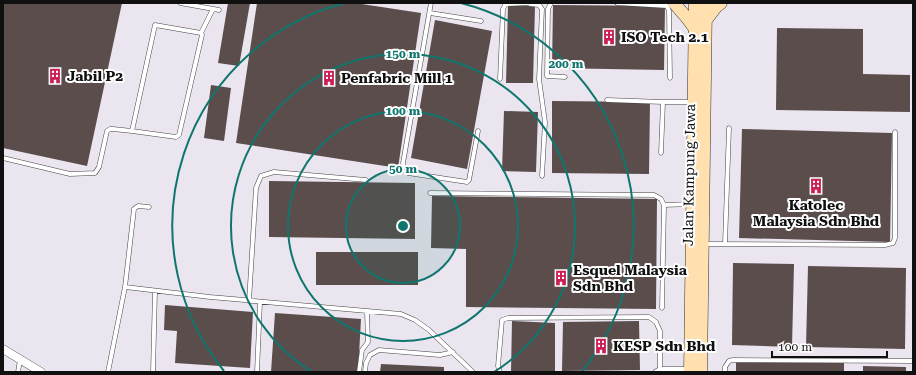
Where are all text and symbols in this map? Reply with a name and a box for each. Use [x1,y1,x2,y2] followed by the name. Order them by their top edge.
[600,28,618,46] building icon: ISO Tech 2.1
[621,29,709,45] place label: ISO Tech 2.1
[386,47,421,61] text: 150 m
[549,57,584,71] text: 200 m
[46,67,64,85] building icon: Jabil P2
[67,68,123,84] place label: Jabil P2
[320,69,338,87] building icon: Penfabric Mill 1
[341,70,453,86] place label: Penfabric Mill 1
[680,103,698,246] street label: Jalan Kampung Jawa
[386,104,421,118] text: 100 m
[389,162,417,176] text: 50 m
[807,177,825,195] building icon: Katolec Malaysia Sdn Bhd
[753,197,880,229] place label: Katolec Malaysia Sdn Bhd
[396,219,410,233] centre of rings
[573,262,688,294] place label: Esquel Malaysia Sdn Bhd
[552,269,570,287] building icon: Esquel Malaysia Sdn Bhd
[772,333,887,359] scale bar
[592,337,610,355] building icon: KESP Sdn Bhd
[613,338,716,354] place label: KESP Sdn Bhd
[778,340,812,354] text: 100 m

